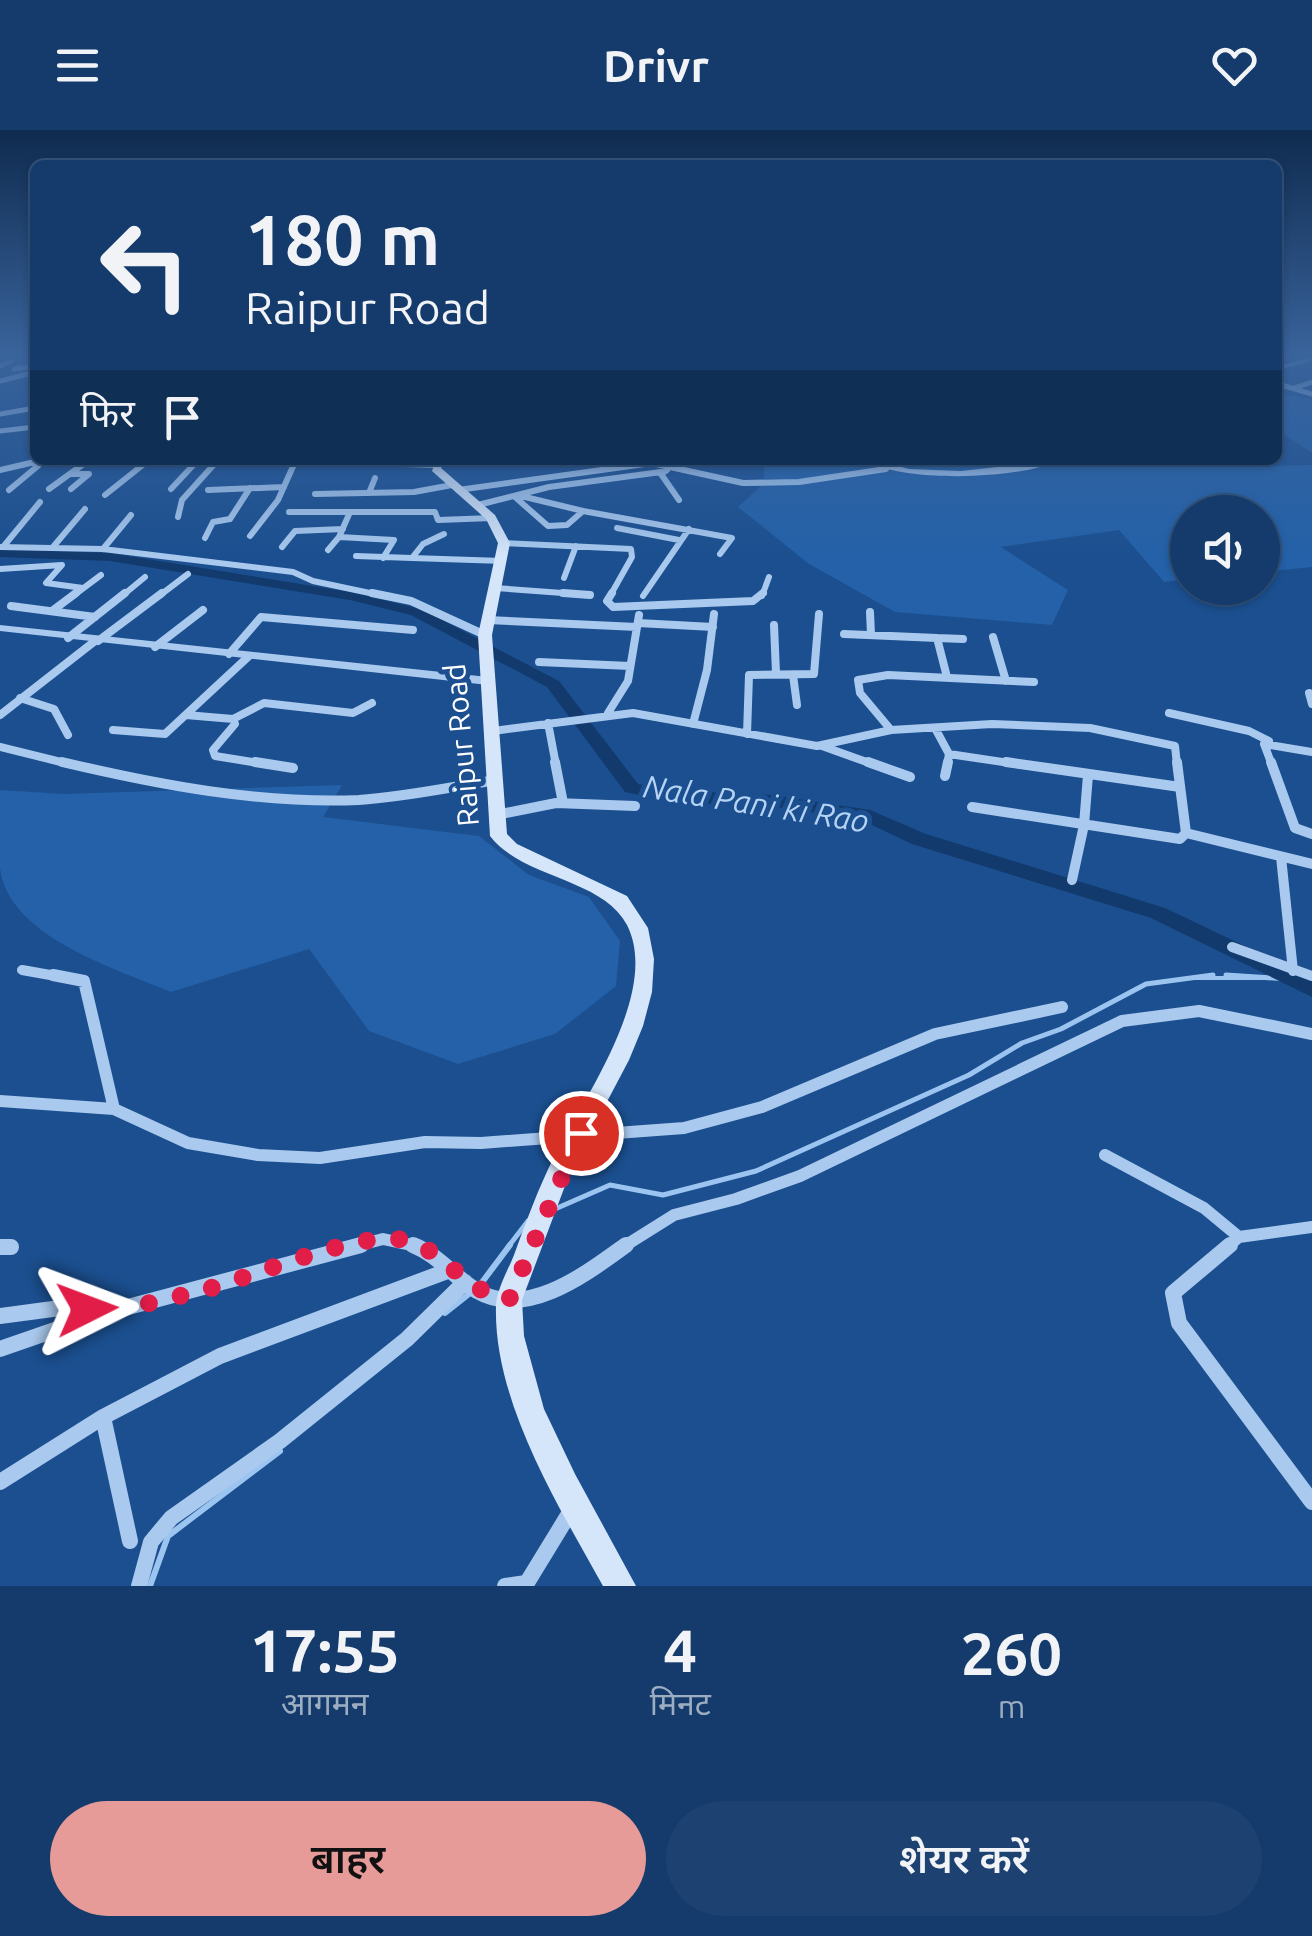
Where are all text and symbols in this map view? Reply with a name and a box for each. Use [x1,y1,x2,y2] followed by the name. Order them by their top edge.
[50,38,105,93] icon: menu
[1207,38,1262,93] icon: heart
[603,40,709,91] text: Drivr
[80,200,210,330] icon: left
[245,200,440,278] text: 180 m
[245,282,490,333] text: Raipur Road
[155,390,210,445] icon: arrive
[80,392,135,434] text: फिर
[1170,495,1280,605] map controls
[1170,495,1280,605] button: sound
[437,662,485,828] street label: Raipur Road
[641,767,871,839] water label: Nala Pani ki Rao
[539,1091,624,1176] pin
[554,1106,609,1161] icon: arrive
[35,1257,139,1361] position arrow
[250,1616,400,1683] text: 17:55
[663,1616,697,1683] text: 4
[961,1619,1062,1686] text: 260
[281,1685,369,1721] text: आगमन
[650,1685,711,1721] text: मिनट
[998,1688,1025,1724] text: m
[50,1801,646,1916] button: बाहर
[666,1801,1262,1916] button: शेयर करें

